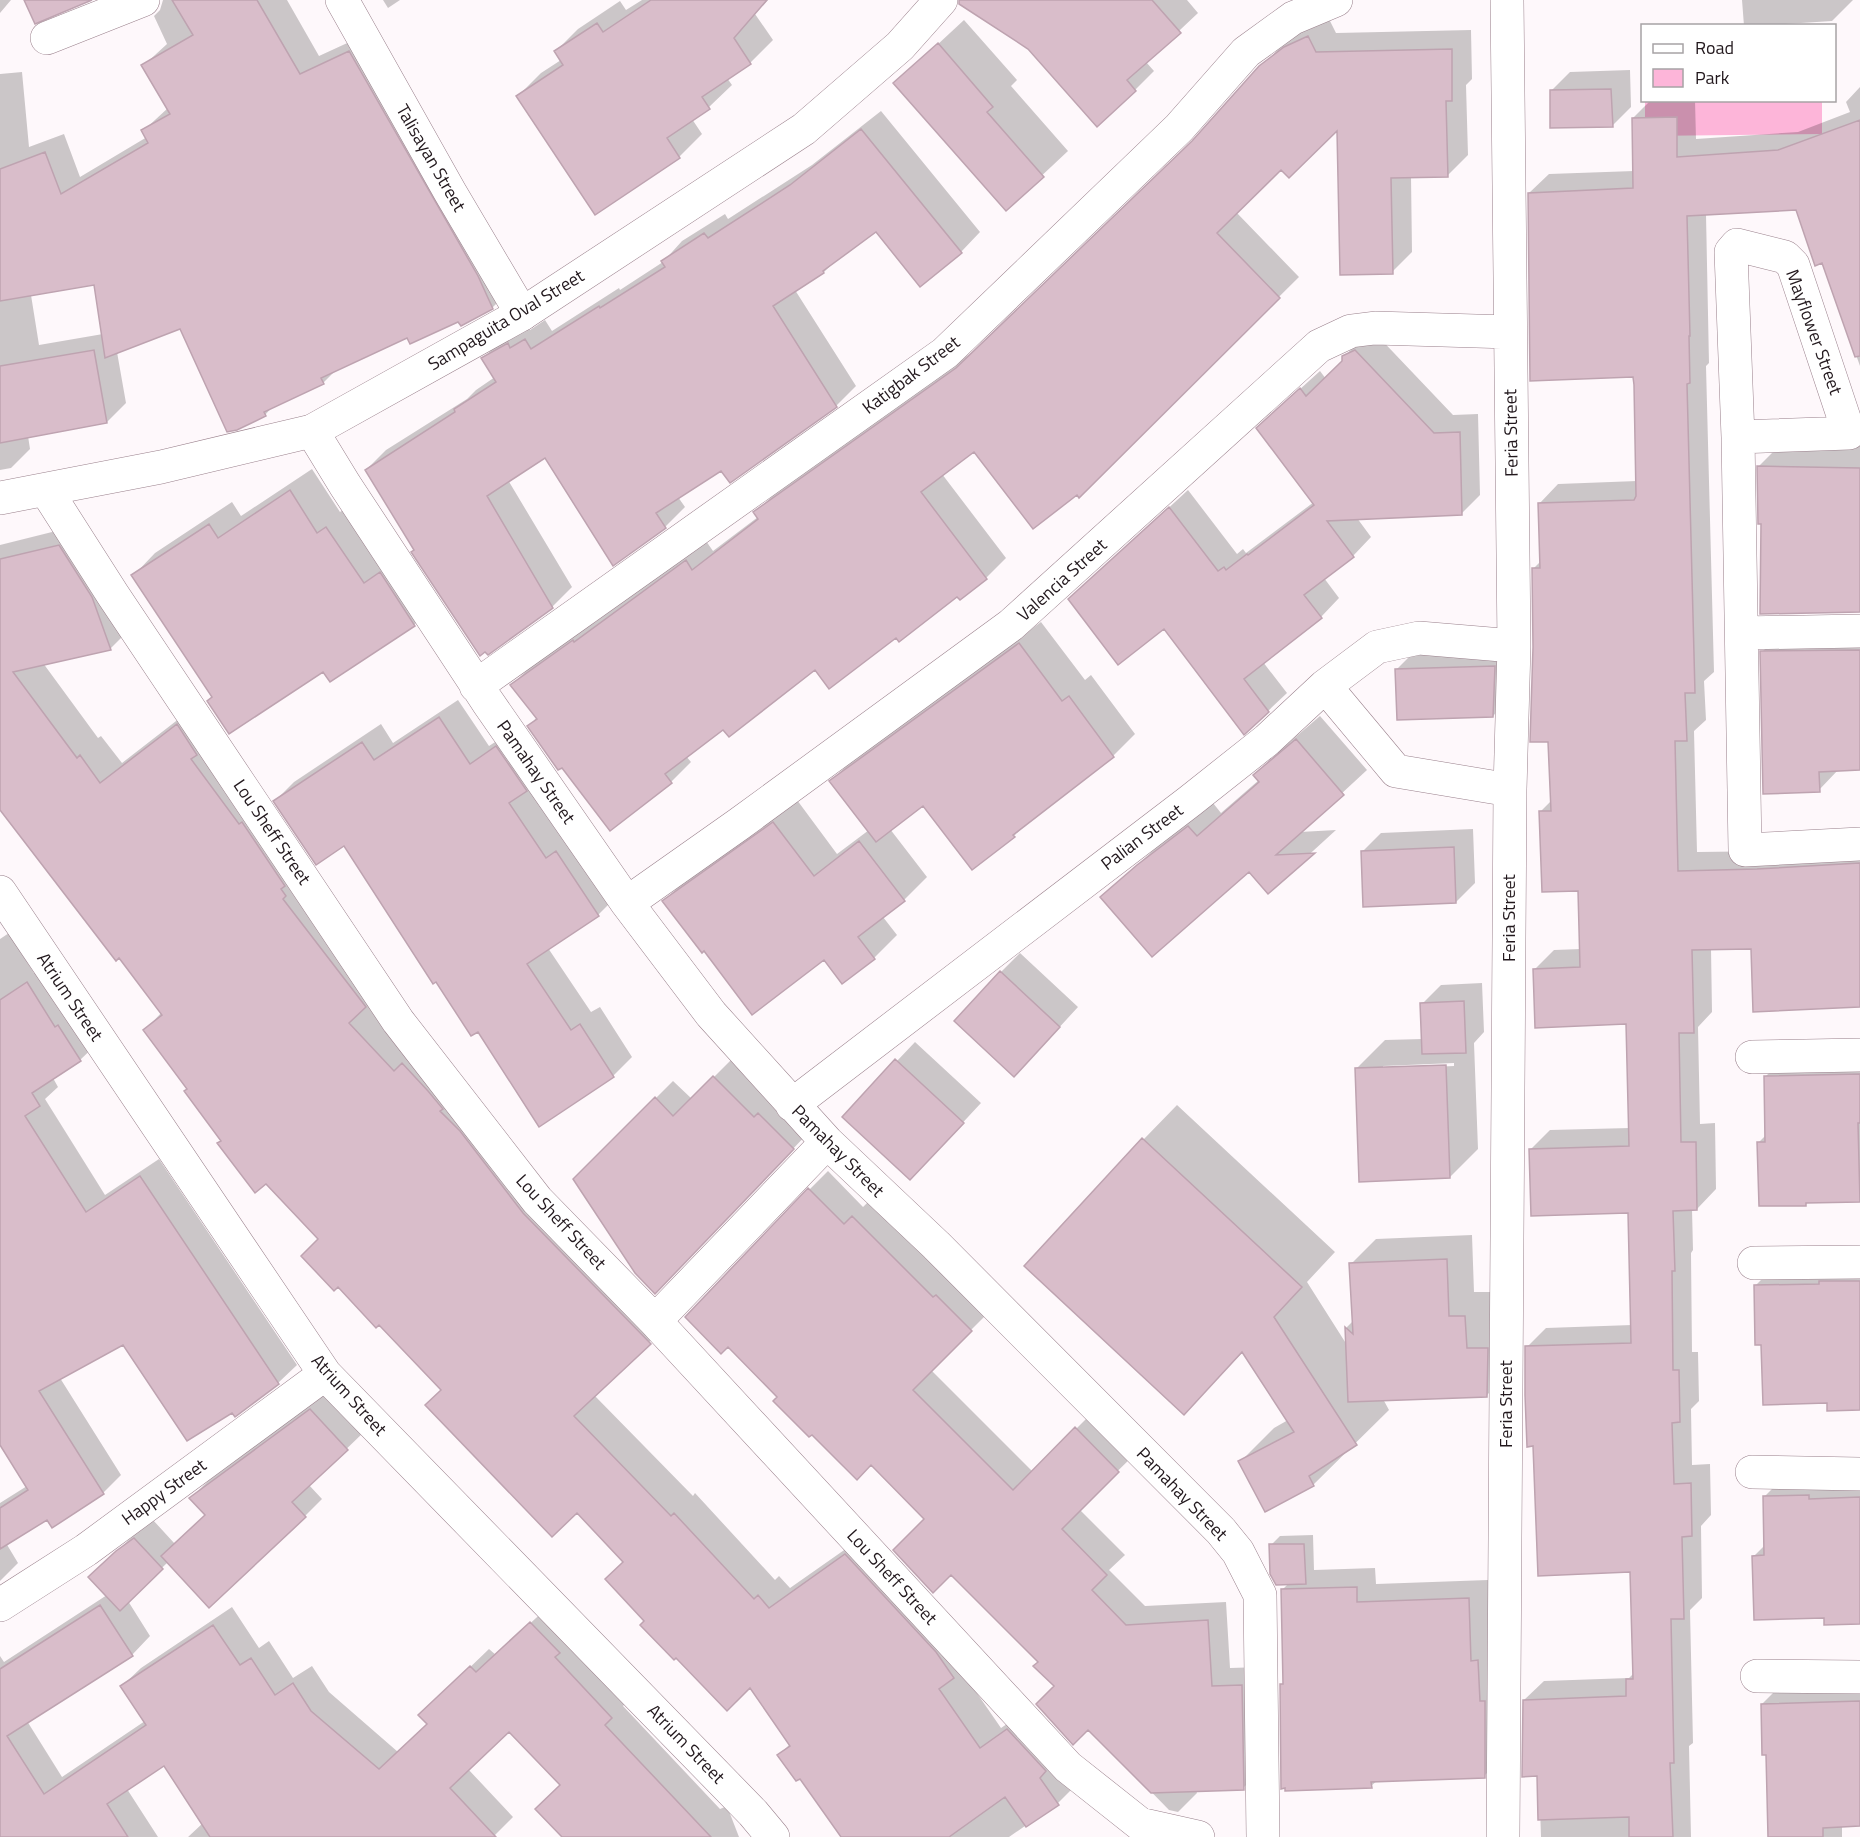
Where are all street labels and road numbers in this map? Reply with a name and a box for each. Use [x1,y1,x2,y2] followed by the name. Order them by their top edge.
[390,99,473,217] street label: Talisayan Street
[422,262,590,377] street label: Sampaguita Oval Street
[1779,265,1850,399] street label: Mayflower Street
[856,328,966,420] street label: Katigbak Street
[1496,388,1525,477] street label: Feria Street
[1011,531,1113,627] street label: Valencia Street
[491,714,583,830] street label: Pamahay Street
[227,773,318,891] street label: Lou Sheff Street
[1095,796,1189,876] street label: Palian Street
[1495,873,1522,962] street label: Feria Street
[31,947,110,1047] street label: Atrium Street
[786,1098,891,1204] street label: Pamahay Street
[510,1168,613,1276] street label: Lou Sheff Street
[305,1348,394,1442] street label: Atrium Street
[1492,1359,1519,1448] street label: Feria Street
[1131,1441,1235,1547] street label: Pamahay Street
[116,1451,212,1532] street label: Happy Street
[841,1523,944,1631] street label: Lou Sheff Street
[641,1698,732,1790] street label: Atrium Street

